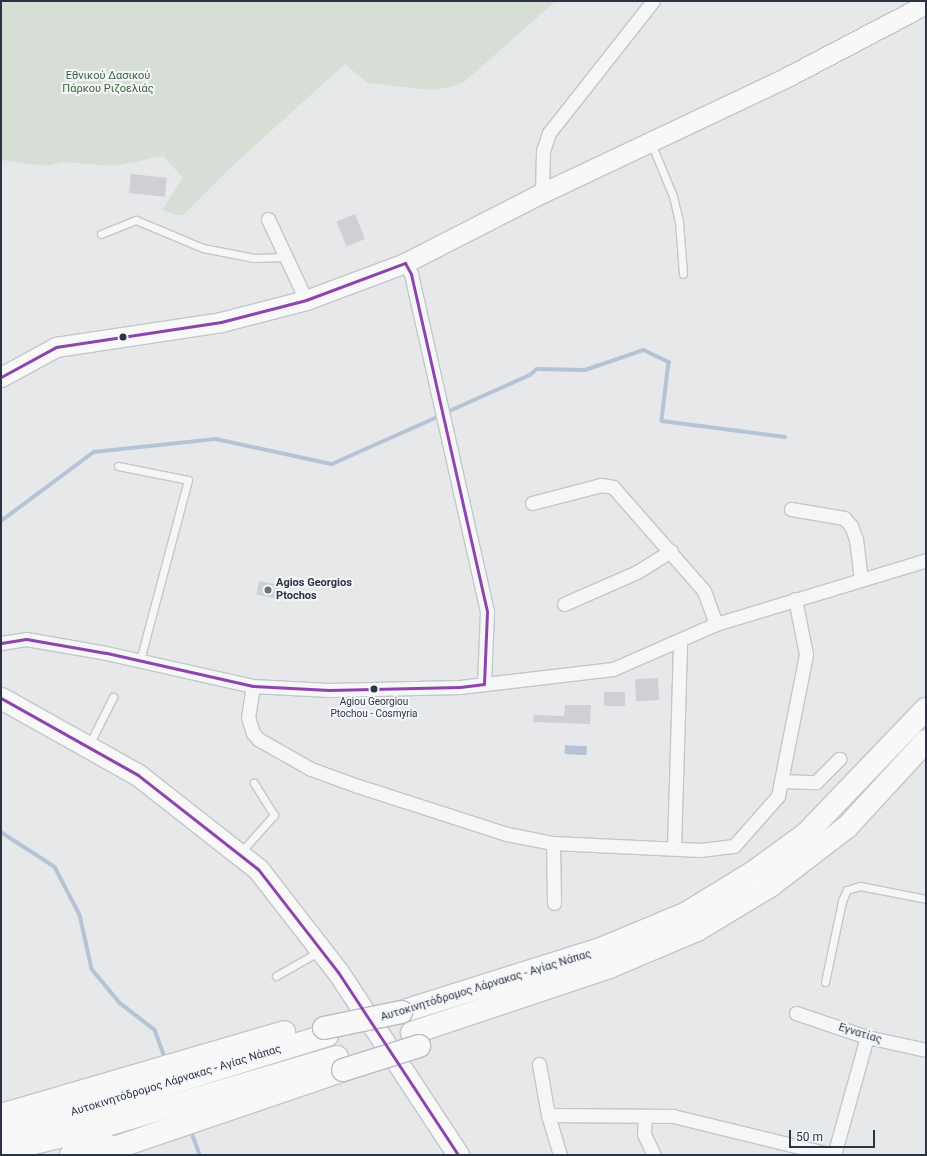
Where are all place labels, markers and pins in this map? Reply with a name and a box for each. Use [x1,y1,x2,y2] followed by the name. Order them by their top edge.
[118,332,128,342] unlabelled marker
[276,577,352,603] place label: Agios Georgios Ptochos
[263,585,273,595] marker: Agios Georgios Ptochos
[369,684,379,694] marker: Agiou Georgiou Ptochou - Cosmyria
[330,695,418,718] place label: Agiou Georgiou Ptochou - Cosmyria

